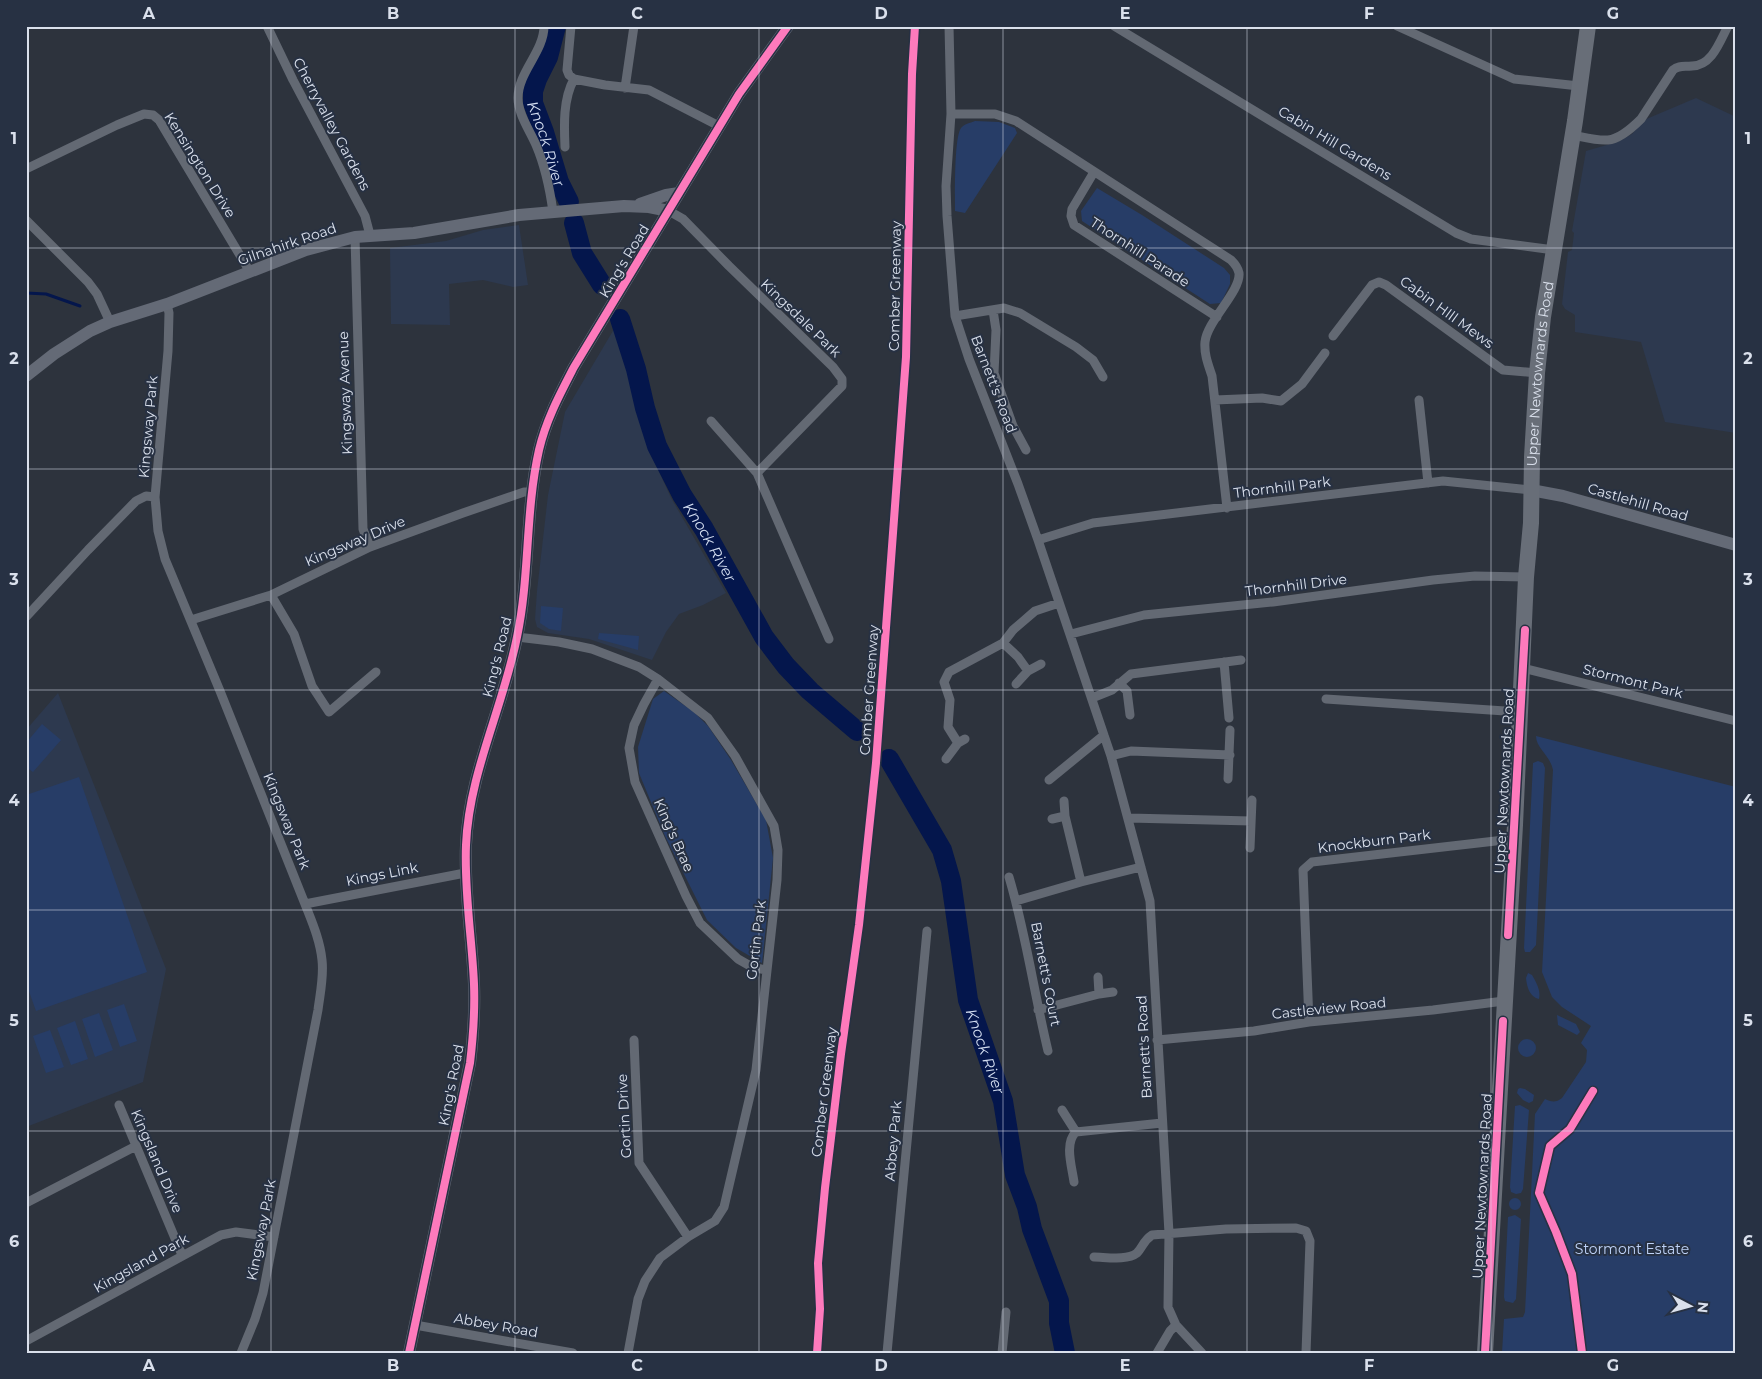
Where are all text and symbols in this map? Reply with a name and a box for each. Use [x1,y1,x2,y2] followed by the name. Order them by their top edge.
[142,4,156,23] text: A
[387,4,399,23] text: B
[631,4,643,23] text: C
[874,4,888,23] text: D
[1120,4,1130,23] text: E
[1364,4,1374,23] text: F
[1607,4,1619,23] text: G
[289,54,375,194] street label: Cherryvalley Gardens
[523,98,570,191] water label: Knock River
[1275,102,1395,184] street label: Cabin Hill Gardens
[160,109,240,221] street label: Kensington Drive
[11,129,17,148] text: 1
[1745,129,1751,148] text: 1
[1087,213,1193,291] street label: Thornhill Parade
[235,219,339,269] street label: Gilnahirk Road
[885,220,905,351] street label: Comber Greenway
[595,221,653,301] street label: King's Road
[1396,272,1498,352] street label: Cabin HIll Mews
[757,275,846,361] street label: Kingsdale Park
[1523,280,1558,467] street label: Upper Newtownards Road
[334,331,356,455] street label: Kingsway Avenue
[967,333,1021,435] street label: Barnett's Road
[9,349,19,368] text: 2
[1743,349,1753,368] text: 2
[135,374,161,479] street label: Kingsway Park
[1232,472,1332,502] street label: Thornhill Park
[1586,479,1690,525] street label: Castlehill Road
[679,498,741,586] water label: Knock River
[302,512,408,570] street label: Kingsway Drive
[8,570,19,589] text: 3
[1244,570,1348,600] street label: Thornhill Drive
[1742,570,1753,589] text: 3
[478,615,516,699] street label: King's Road
[855,624,883,756] street label: Comber Greenway
[1581,660,1686,702] street label: Stormont Park
[1490,688,1518,874] street label: Upper Newtownards Road
[259,770,315,873] street label: Kingsway Park
[8,791,20,810] text: 4
[1742,791,1754,810] text: 4
[650,796,698,874] street label: King's Brae
[1316,825,1432,857] street label: Knockburn Park
[344,858,420,890] street label: Kings Link
[742,899,770,981] street label: Gortin Park
[1027,920,1065,1028] street label: Barnett's Court
[1271,993,1387,1023] street label: Castleview Road
[1132,995,1156,1099] street label: Barnett's Road
[962,1006,1010,1097] water label: Knock River
[9,1011,19,1030] text: 5
[1743,1011,1753,1030] text: 5
[807,1026,841,1158] street label: Comber Greenway
[434,1043,468,1127] street label: King's Road
[613,1073,635,1159] street label: Gortin Drive
[1468,1093,1496,1279] street label: Upper Newtownards Road
[881,1099,906,1182] street label: Abbey Park
[127,1106,187,1216] street label: Kingsland Drive
[242,1177,280,1282] street label: Kingsway Park
[90,1229,192,1297] street label: Kingsland Park
[9,1232,19,1251] text: 6
[1743,1232,1753,1251] text: 6
[1575,1240,1689,1258] park label: Stormont Estate
[1664,1282,1714,1332] north arrow
[1693,1301,1712,1314] text: N
[452,1309,540,1341] street label: Abbey Road
[142,1356,156,1375] text: A
[387,1356,399,1375] text: B
[631,1356,643,1375] text: C
[874,1356,888,1375] text: D
[1120,1356,1130,1375] text: E
[1364,1356,1374,1375] text: F
[1607,1356,1619,1375] text: G

